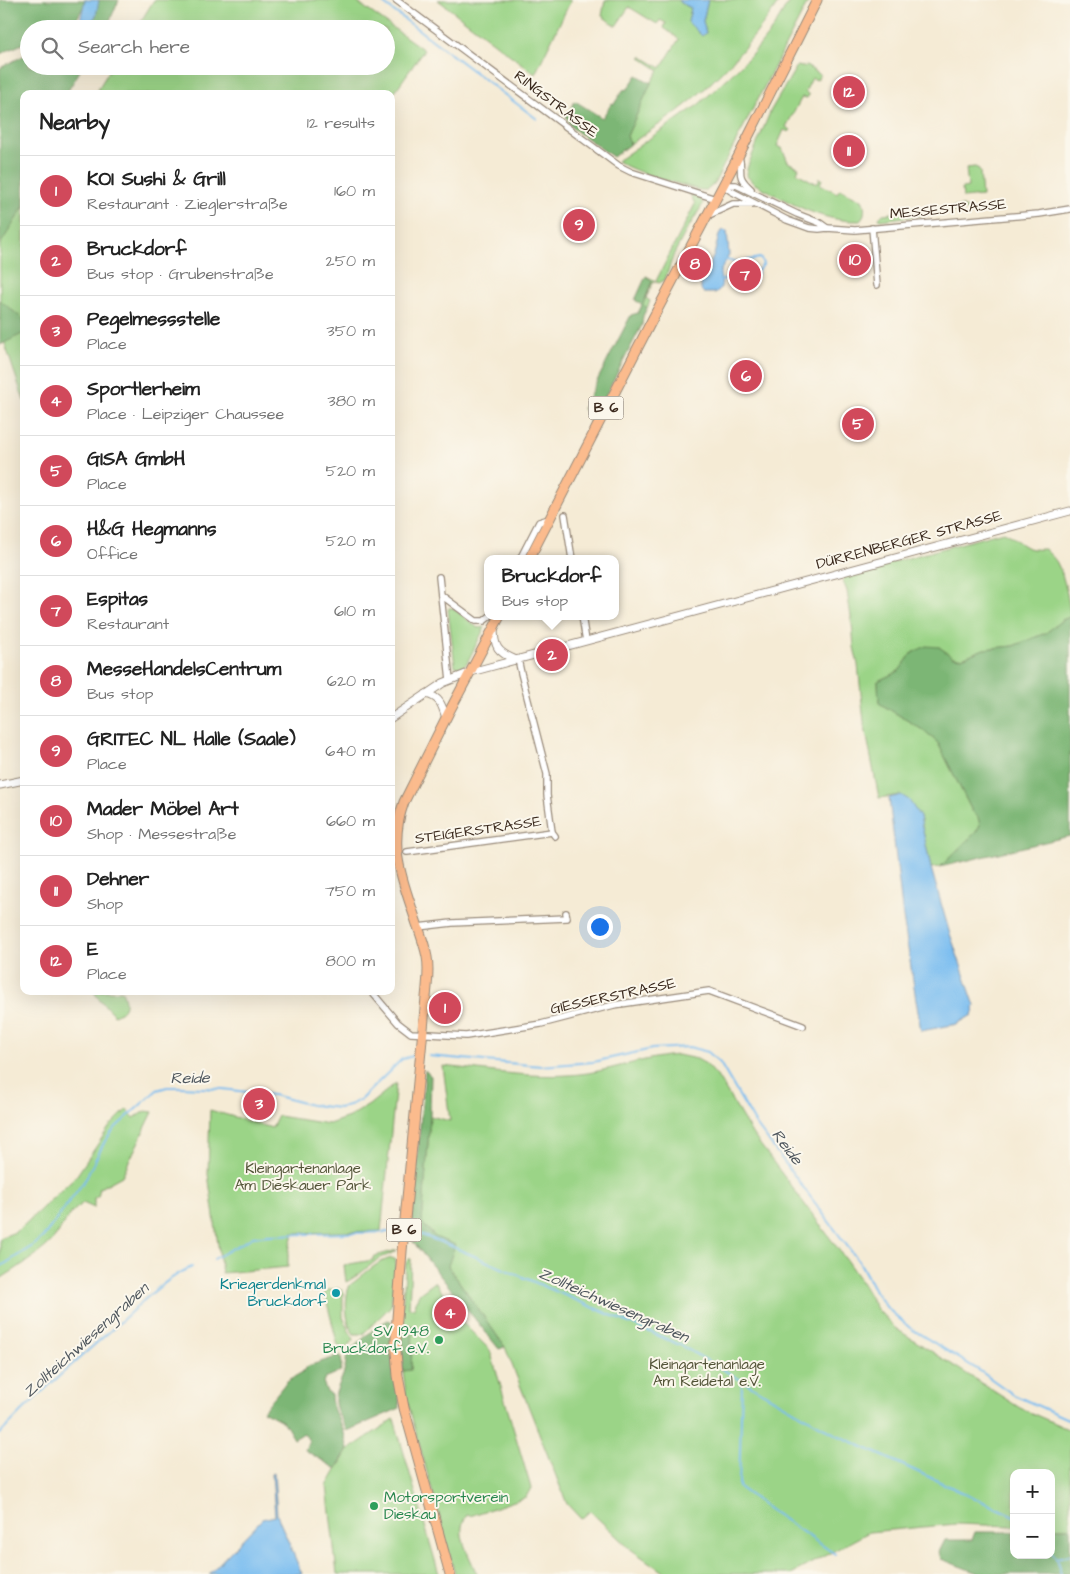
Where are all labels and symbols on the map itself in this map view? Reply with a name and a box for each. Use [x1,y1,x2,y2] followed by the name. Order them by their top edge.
[510,65,602,143] street label: RINGSTRASSE
[833,73,865,111] pin: 12
[833,132,865,170] pin: 11
[889,193,1007,225] street label: MESSESTRASSE
[563,206,595,244] pin: 9
[839,241,871,279] pin: 10
[679,245,711,283] pin: 8
[729,256,761,294] pin: 7
[730,357,762,395] pin: 6
[588,396,624,419] road number: B 6
[842,405,874,443] pin: 5
[814,505,1004,575] street label: DÜRRENBERGER STRASSE
[536,636,568,674] pin: 2
[413,811,543,849] street label: STEIGERSTRASSE
[587,914,613,940] your location
[548,972,678,1020] street label: GIESSERSTRASSE
[429,989,461,1027] pin: 1
[170,1067,211,1089] water label: Reide
[243,1085,275,1123] pin: 3
[766,1125,808,1170] water label: Reide
[235,1158,371,1196] park label: Kleingartenanlage Am Dieskauer Park
[386,1218,422,1242] road number: B 6
[535,1262,694,1350] water label: Zollteichwiesengraben
[220,1274,326,1312] place label: Kriegerdenkmal Bruckdorf
[19,1276,156,1403] water label: Zollteichwiesengraben
[330,1287,342,1299] marker: Kriegerdenkmal Bruckdorf
[434,1294,466,1332] pin: 4
[323,1321,429,1359] place label: SV 1948 Bruckdorf e.V.
[433,1334,445,1346] marker: SV 1948 Bruckdorf e.V.
[649,1354,765,1392] park label: Kleingartenanlage Am Reidetal e.V.
[384,1487,509,1525] place label: Motorsportverein Dieskau
[368,1500,380,1512] marker: Motorsportverein Dieskau

